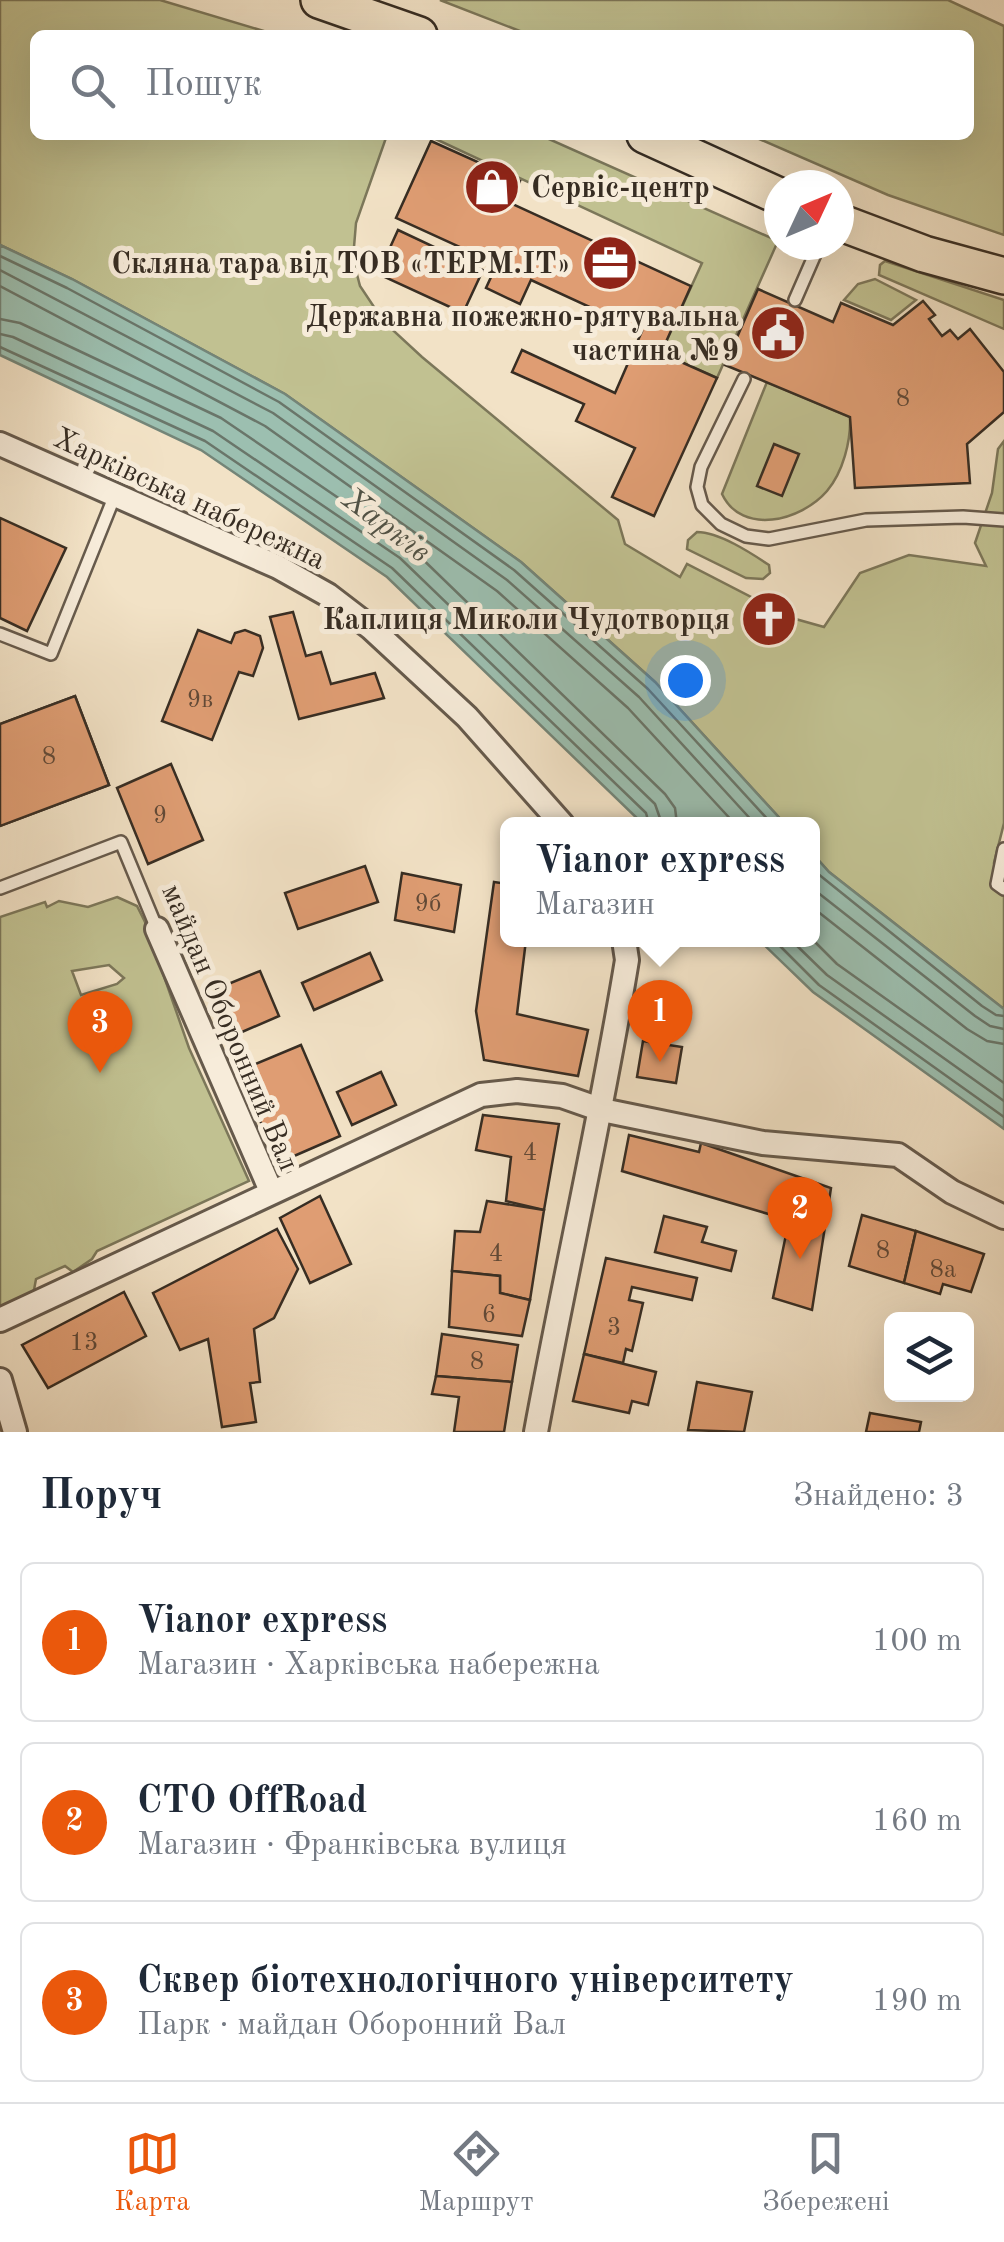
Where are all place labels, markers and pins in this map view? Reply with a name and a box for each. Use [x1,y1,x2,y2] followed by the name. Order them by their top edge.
[462,157,522,217] shop icon: Сервіс-центр
[531,174,710,204] place label: Сервіс-центр
[580,233,640,293] office icon: Скляна тара від ТОВ «ТЕРМ.ІТ»
[111,250,571,280] place label: Скляна тара від ТОВ «ТЕРМ.ІТ»
[306,303,739,367] place label: Державна пожежно-рятувальна частина №9
[748,303,808,363] public building icon: Державна пожежно-рятувальна частина №9
[739,589,799,649] church icon: Каплиця Миколи Чудотворця
[323,606,730,636] place label: Каплиця Миколи Чудотворця
[628,980,692,1062] pin: 1
[68,990,132,1073] pin: 3
[768,1176,832,1259] pin: 2

